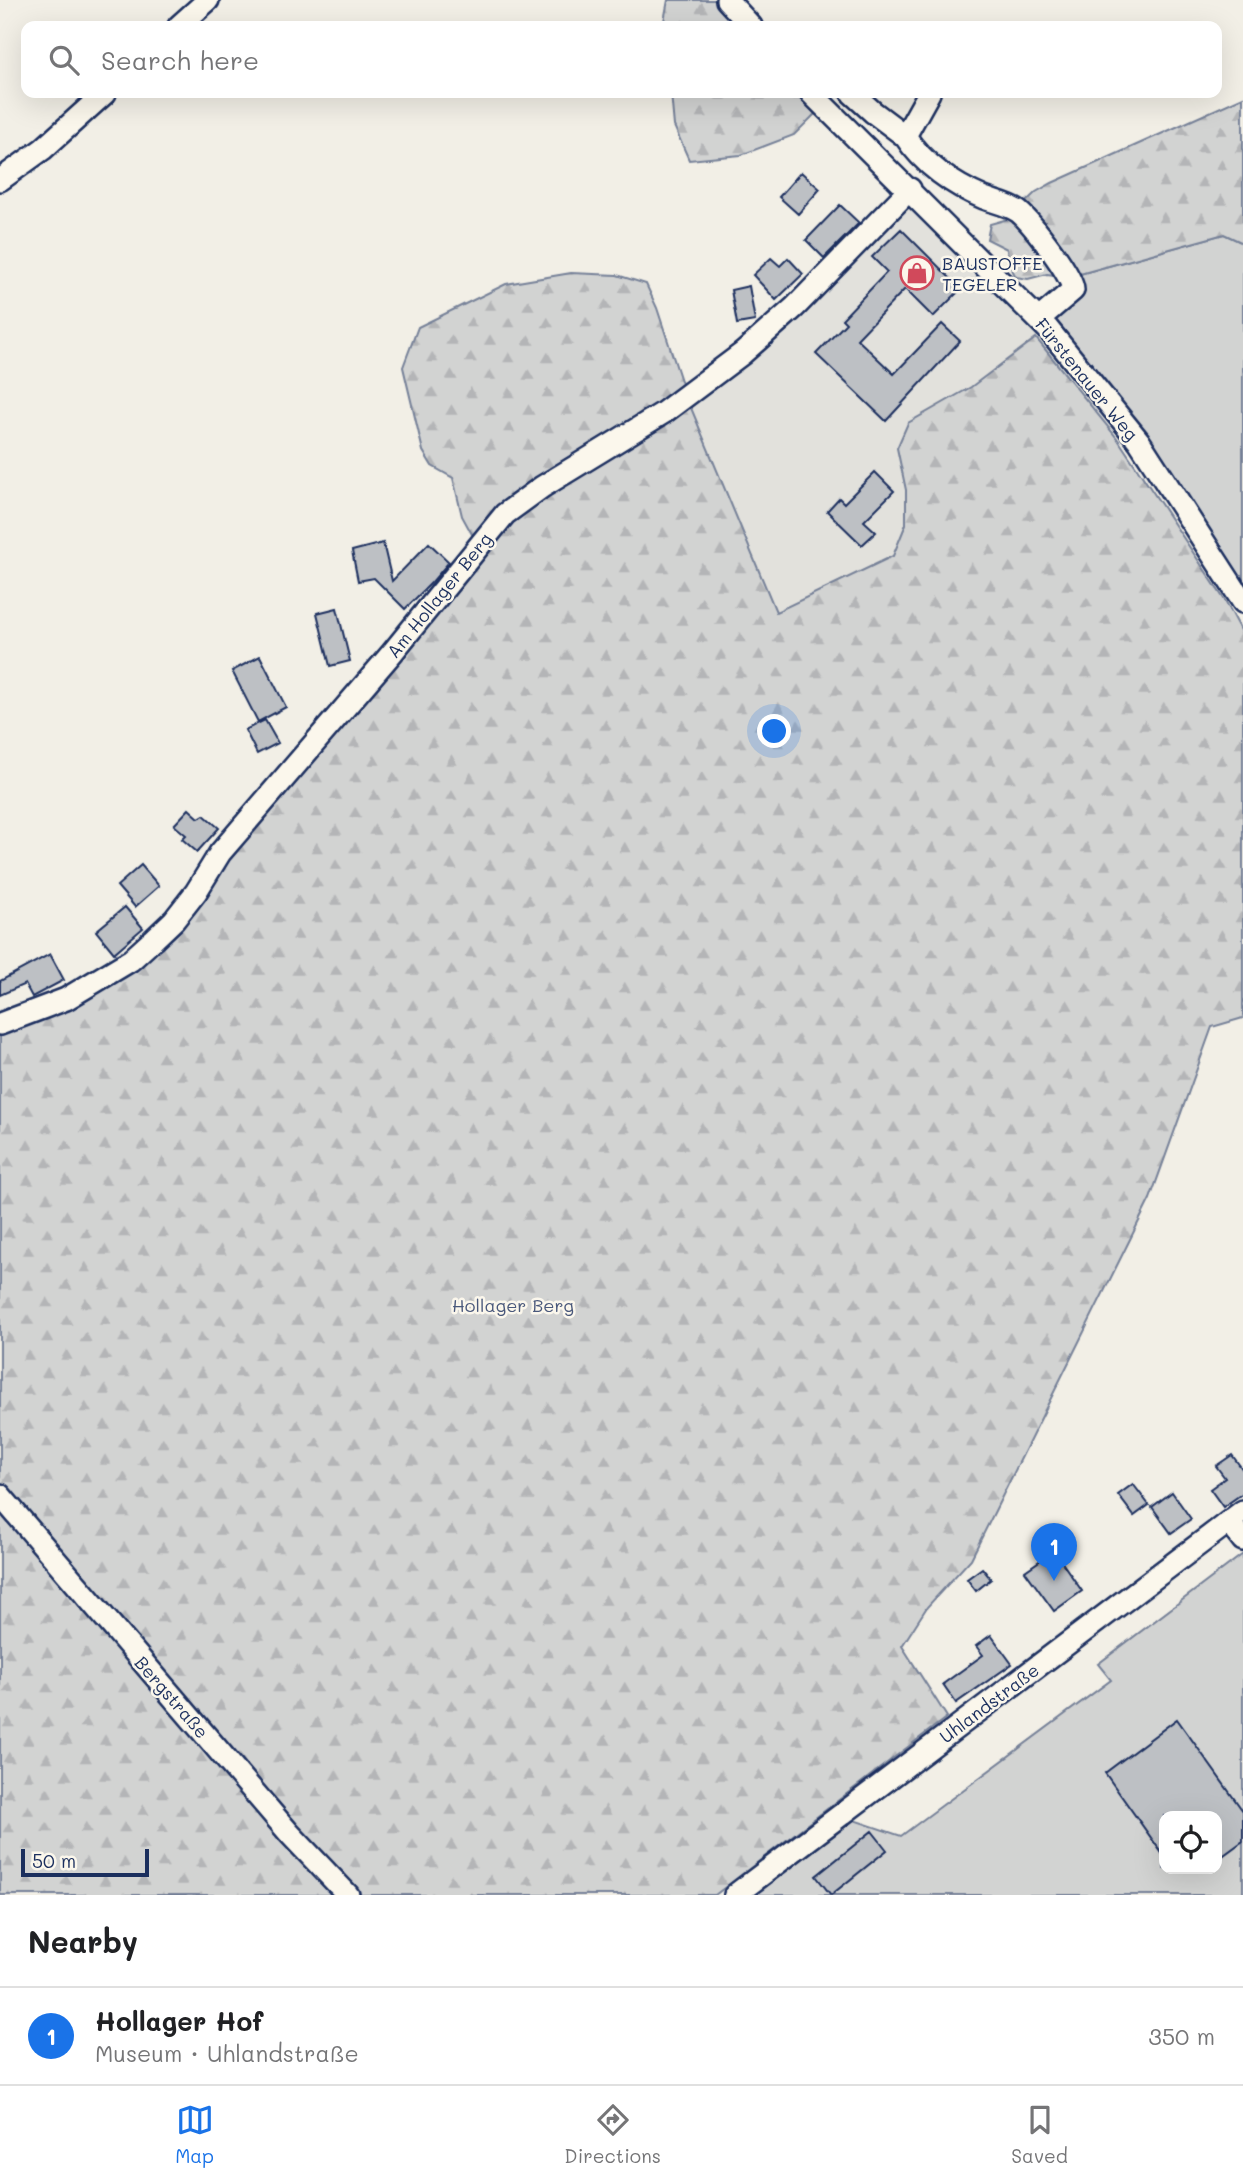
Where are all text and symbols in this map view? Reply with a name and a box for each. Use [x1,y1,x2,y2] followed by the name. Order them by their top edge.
[21,21,1222,98] search box
[45,41,83,79] icon: search
[101,43,259,77] text: Search here
[942,251,1043,296] place label: BAUSTOFFE TEGELER
[898,254,936,292] shop icon: BAUSTOFFE TEGELER
[1030,313,1144,445] street label: Fürstenauer Weg
[381,527,497,663] street label: Am Hollager Berg
[757,714,791,748] your location
[452,1293,574,1317] park label: Hollager Berg
[1031,1523,1077,1581] pin: 1
[130,1651,214,1743] street label: Bergstraße
[934,1658,1044,1748] street label: Uhlandstraße
[1159,1811,1222,1874] map controls
[1159,1811,1222,1874] button: locate
[21,1846,149,1878] scale bar
[32,1848,76,1873] text: 50 m
[28,1921,138,1961] text: Nearby
[95,2004,263,2038] text: Hollager Hof
[46,2021,56,2051] text: 1
[1148,2021,1215,2051] text: 350 m
[95,2038,359,2068] text: Museum · Uhlandstraße
[175,2101,214,2168] tab: Map
[564,2101,661,2168] tab: Directions
[1011,2101,1068,2168] tab: Saved

